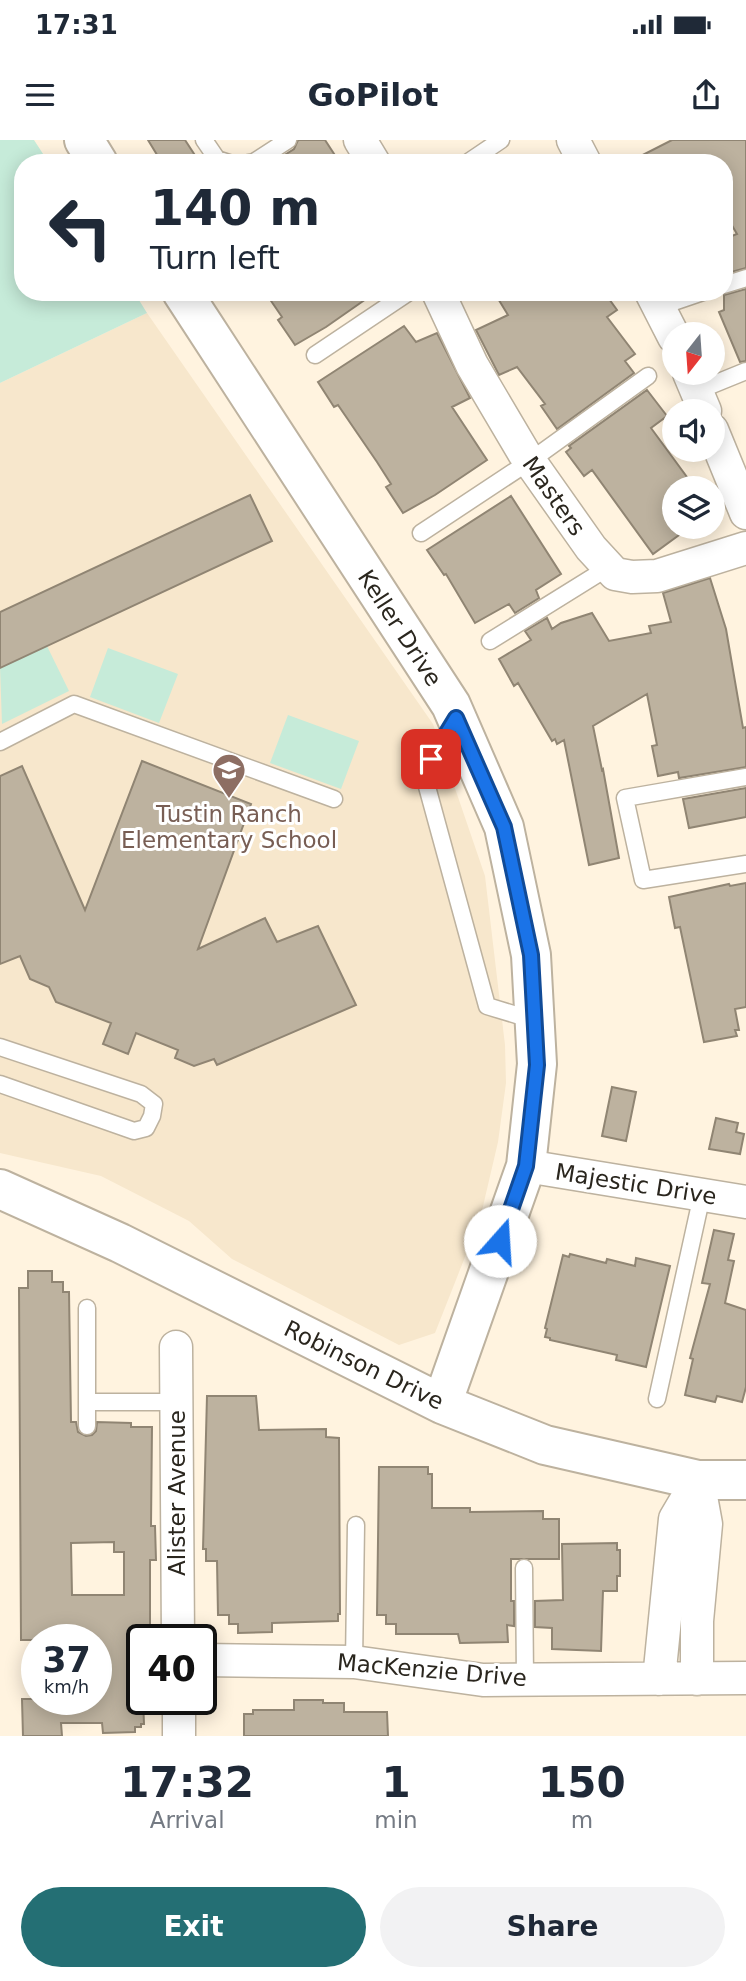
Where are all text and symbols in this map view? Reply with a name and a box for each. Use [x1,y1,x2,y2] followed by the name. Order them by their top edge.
[35,10,118,40] text: 17:31
[21,76,59,114] icon: menu
[308,76,438,114] text: GoPilot
[687,76,725,114] icon: share
[150,180,320,237] text: 140 m
[35,182,126,273] icon: left
[150,239,280,277] text: Turn left
[662,322,724,385] north arrow
[662,322,725,539] map controls
[662,399,725,462] button: sound
[517,451,591,541] street label: Masters
[662,476,725,539] button: layers
[353,565,447,691] street label: Keller Drive
[401,729,461,789] pin
[412,740,450,778] icon: arrive
[210,751,248,800] school or university icon: Tustin Ranch Elementary School
[121,801,337,853] place label: Tustin Ranch Elementary School
[553,1158,719,1210] street label: Majestic Drive
[463,1204,537,1278] position arrow
[280,1315,448,1415] street label: Robinson Drive
[164,1410,190,1576] street label: Alister Avenue
[126,1624,217,1715] speed limit sign: 40
[42,1640,91,1680] text: 37
[336,1649,528,1691] street label: MacKenzie Drive
[44,1676,89,1697] text: km/h
[120,1758,254,1807] text: 17:32
[381,1758,411,1807] text: 1
[538,1758,626,1807] text: 150
[150,1807,225,1833] text: Arrival
[374,1807,418,1833] text: min
[571,1807,593,1833] text: m
[21,1887,366,1967] button: Exit
[380,1887,725,1967] button: Share

